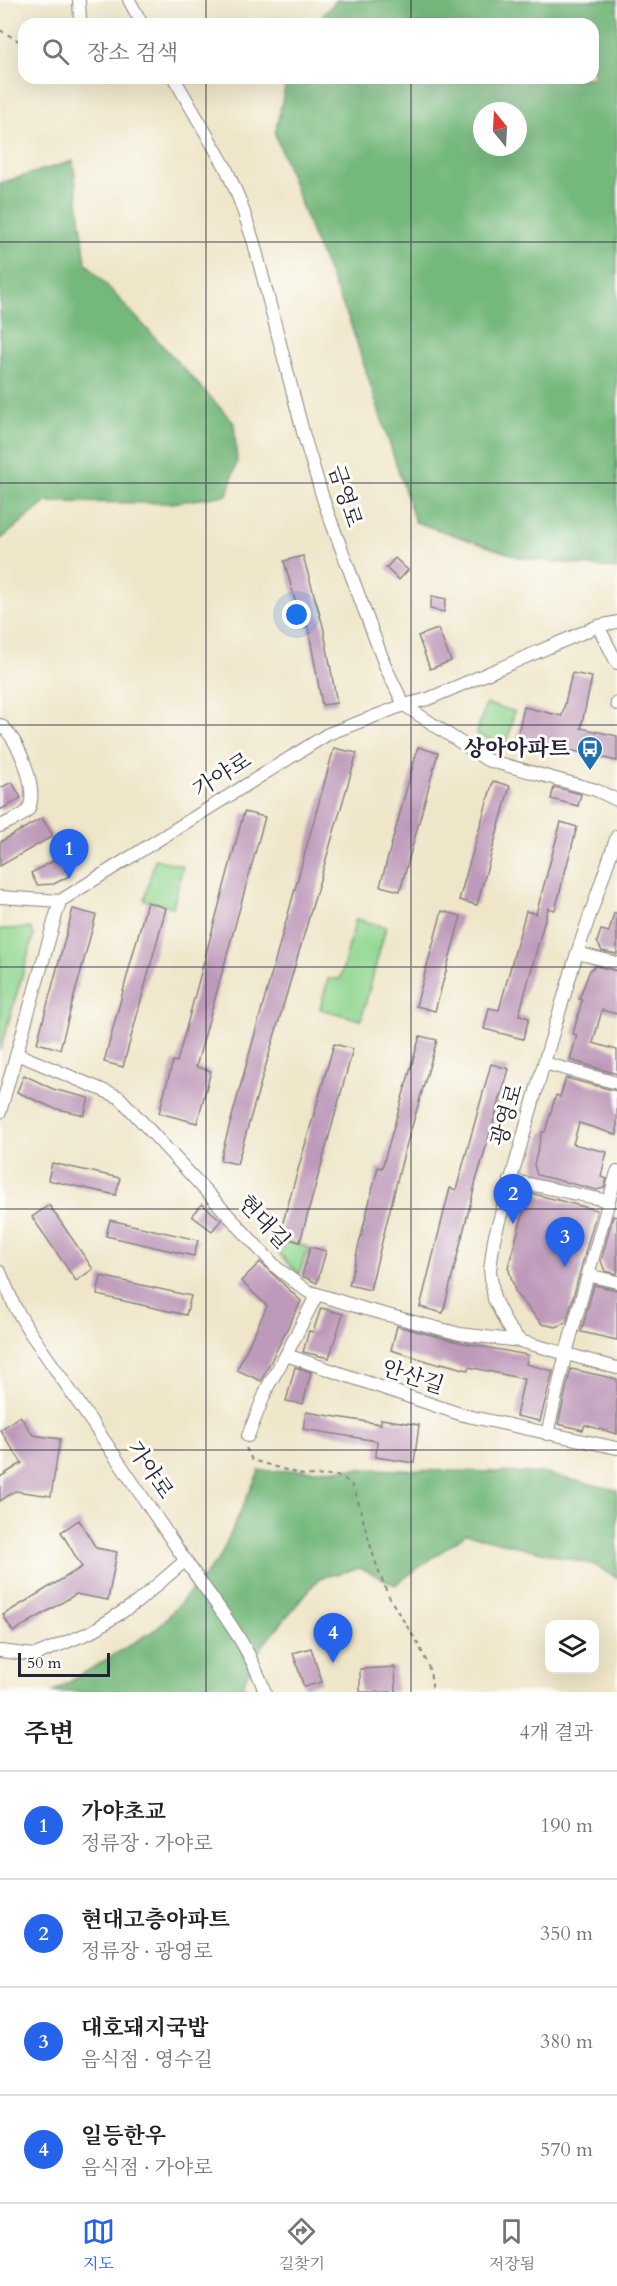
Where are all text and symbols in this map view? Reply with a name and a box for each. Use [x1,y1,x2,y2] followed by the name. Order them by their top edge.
[18,18,599,84] search box
[39,35,72,68] icon: search
[87,38,178,68] text: 장소 검색
[473,102,527,156] north arrow
[321,461,369,531] street label: 금영로
[282,600,311,629] your location
[464,734,571,764] place label: 상아아파트
[575,734,605,772] bus stop icon: 상아아파트
[187,745,257,805] street label: 가야로
[50,830,88,879] pin: 1
[484,1080,530,1150] street label: 광영로
[494,1174,532,1224] pin: 2
[231,1188,297,1256] street label: 현대길
[546,1218,584,1267] pin: 3
[378,1353,448,1401] street label: 안산길
[120,1435,180,1505] street label: 가야로
[314,1614,352,1663] pin: 4
[545,1620,599,1674] map controls
[545,1620,599,1674] button: layers
[18,1650,110,1678] scale bar
[27,1652,61,1674] text: 50 m
[24,1716,74,1751] text: 주변
[519,1719,593,1746] text: 4개 결과
[81,1797,166,1827] text: 가야초교
[38,1812,49,1839] text: 1
[540,1812,593,1839] text: 190 m
[81,1830,213,1857] text: 정류장 · 가야로
[81,1905,230,1935] text: 현대고층아파트
[38,1920,49,1947] text: 2
[540,1920,593,1947] text: 350 m
[81,1938,213,1965] text: 정류장 · 광영로
[81,2013,209,2043] text: 대호돼지국밥
[38,2028,49,2055] text: 3
[540,2028,593,2055] text: 380 m
[81,2046,213,2073] text: 음식점 · 영수길
[81,2121,166,2151] text: 일등한우
[38,2136,49,2163] text: 4
[540,2136,593,2163] text: 570 m
[81,2154,213,2181] text: 음식점 · 가야로
[82,2215,115,2275] tab: 지도
[279,2215,325,2275] tab: 길찾기
[489,2215,535,2275] tab: 저장됨

